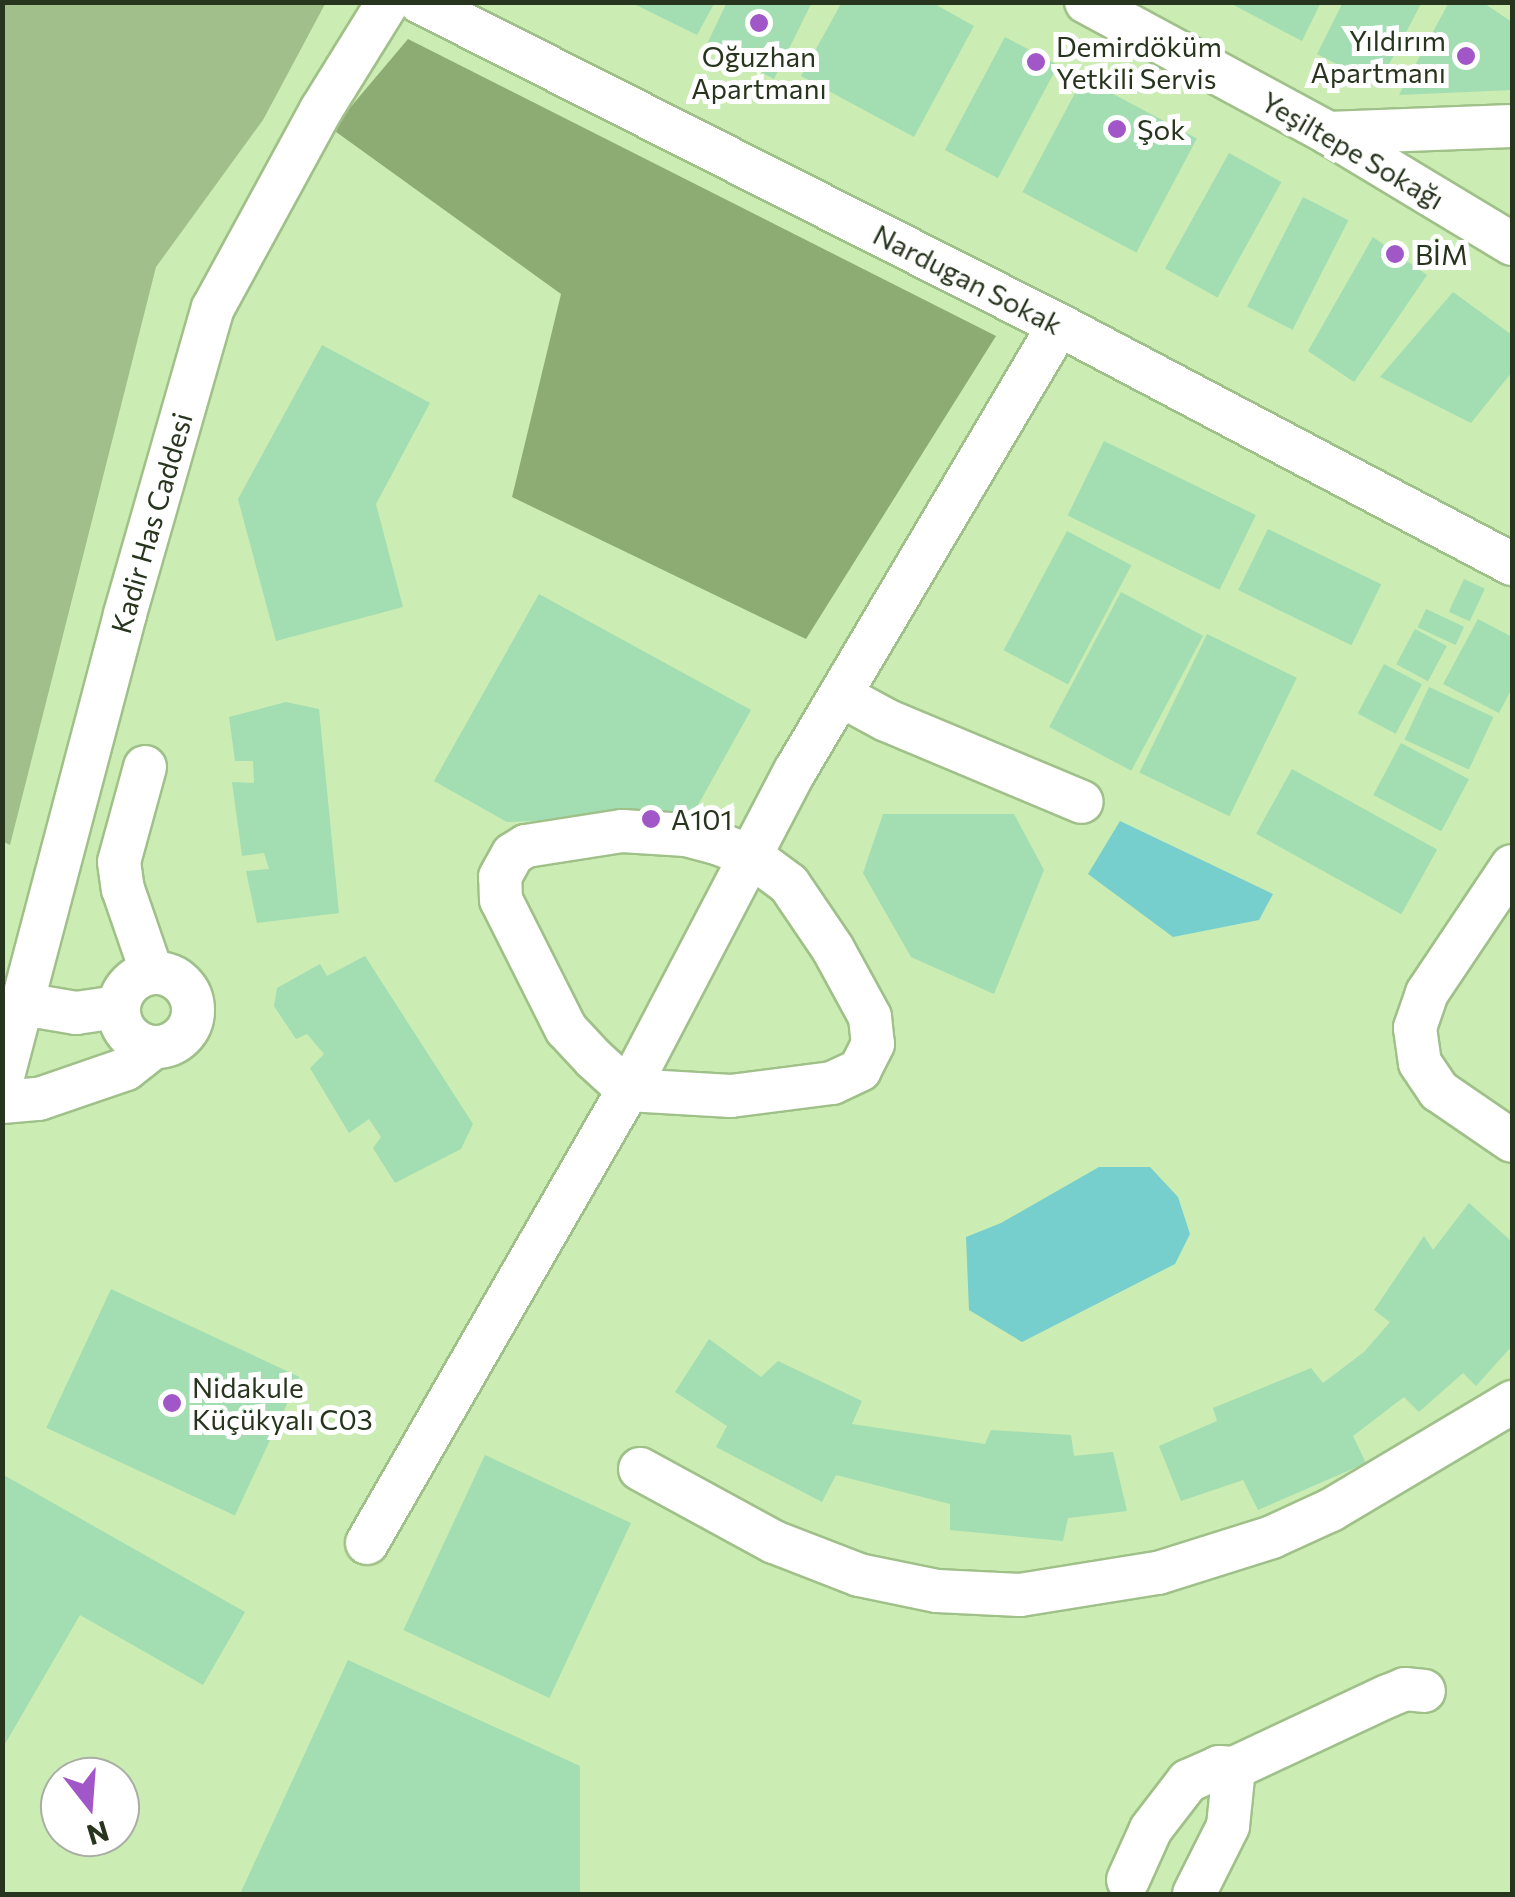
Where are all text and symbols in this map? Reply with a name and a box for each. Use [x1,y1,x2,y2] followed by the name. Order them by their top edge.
[748,12,770,34] marker: Oğuzhan Apartmanı
[1310,23,1446,89] place label: Yıldırım Apartmanı
[1056,29,1222,95] place label: Demirdöküm Yetkili Servis
[691,39,827,105] place label: Oğuzhan Apartmanı
[1455,45,1477,67] marker: Yıldırım Apartmanı
[1025,51,1047,73] marker: Demirdöküm Yetkili Servis
[1256,84,1450,216] street label: Yeşiltepe Sokağı
[1137,112,1185,146] place label: Şok
[1106,118,1128,140] marker: Şok
[868,217,1068,341] street label: Nardugan Sokak
[1415,237,1468,271] place label: BİM
[1384,243,1406,265] marker: BİM
[103,409,199,637] street label: Kadir Has Caddesi
[671,802,733,836] place label: A101
[640,808,662,830] marker: A101
[192,1370,373,1436] place label: Nidakule Küçükyalı C03
[161,1392,183,1414] marker: Nidakule Küçükyalı C03
[40,1757,140,1857] north arrow
[83,1814,113,1853] text: N

